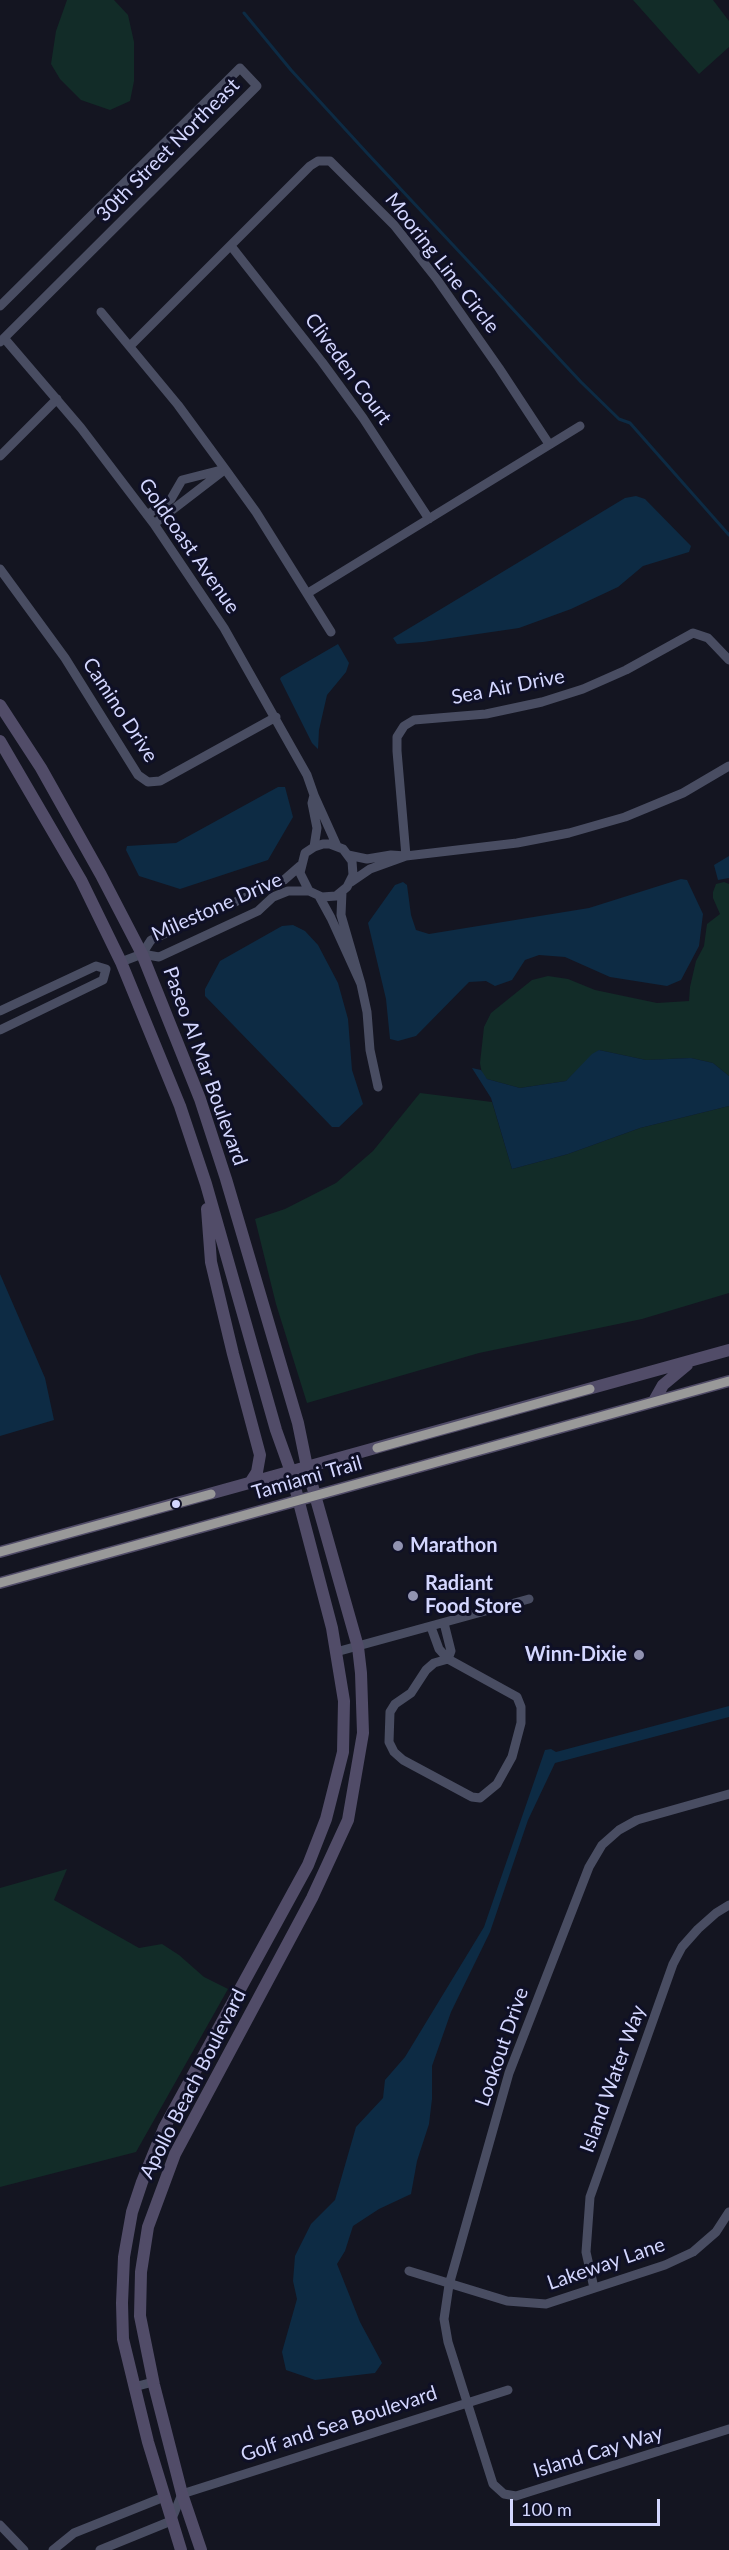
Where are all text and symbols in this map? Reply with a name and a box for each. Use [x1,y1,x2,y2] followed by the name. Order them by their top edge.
[91,73,245,227] street label: 30th Street Northeast
[380,188,504,338] street label: Mooring Line Circle
[300,309,396,429] street label: Cliveden Court
[133,474,245,618] street label: Goldcoast Avenue
[77,653,163,767] street label: Camino Drive
[449,664,567,710] street label: Sea Air Drive
[148,868,286,946] street label: Milestone Drive
[158,963,252,1169] street label: Paseo Al Mar Boulevard
[249,1451,365,1505] street label: Tamiami Trail
[170,1498,182,1510] unlabelled marker
[410,1534,498,1558] place label: Marathon
[391,1539,405,1553] marker: Marathon
[425,1572,522,1619] place label: Radiant Food Store
[406,1589,420,1603] marker: Radiant Food Store
[525,1643,627,1667] place label: Winn-Dixie
[632,1648,646,1662] marker: Winn-Dixie
[470,1984,534,2110] street label: Lookout Drive
[135,1985,251,2183] street label: Apollo Beach Boulevard
[575,2002,651,2156] street label: Island Water Way
[544,2233,668,2295] street label: Lakeway Lane
[238,2381,440,2467] street label: Golf and Sea Boulevard
[530,2421,666,2483] street label: Island Cay Way
[513,2487,663,2525] scale bar
[521,2498,572,2520] text: 100 m

